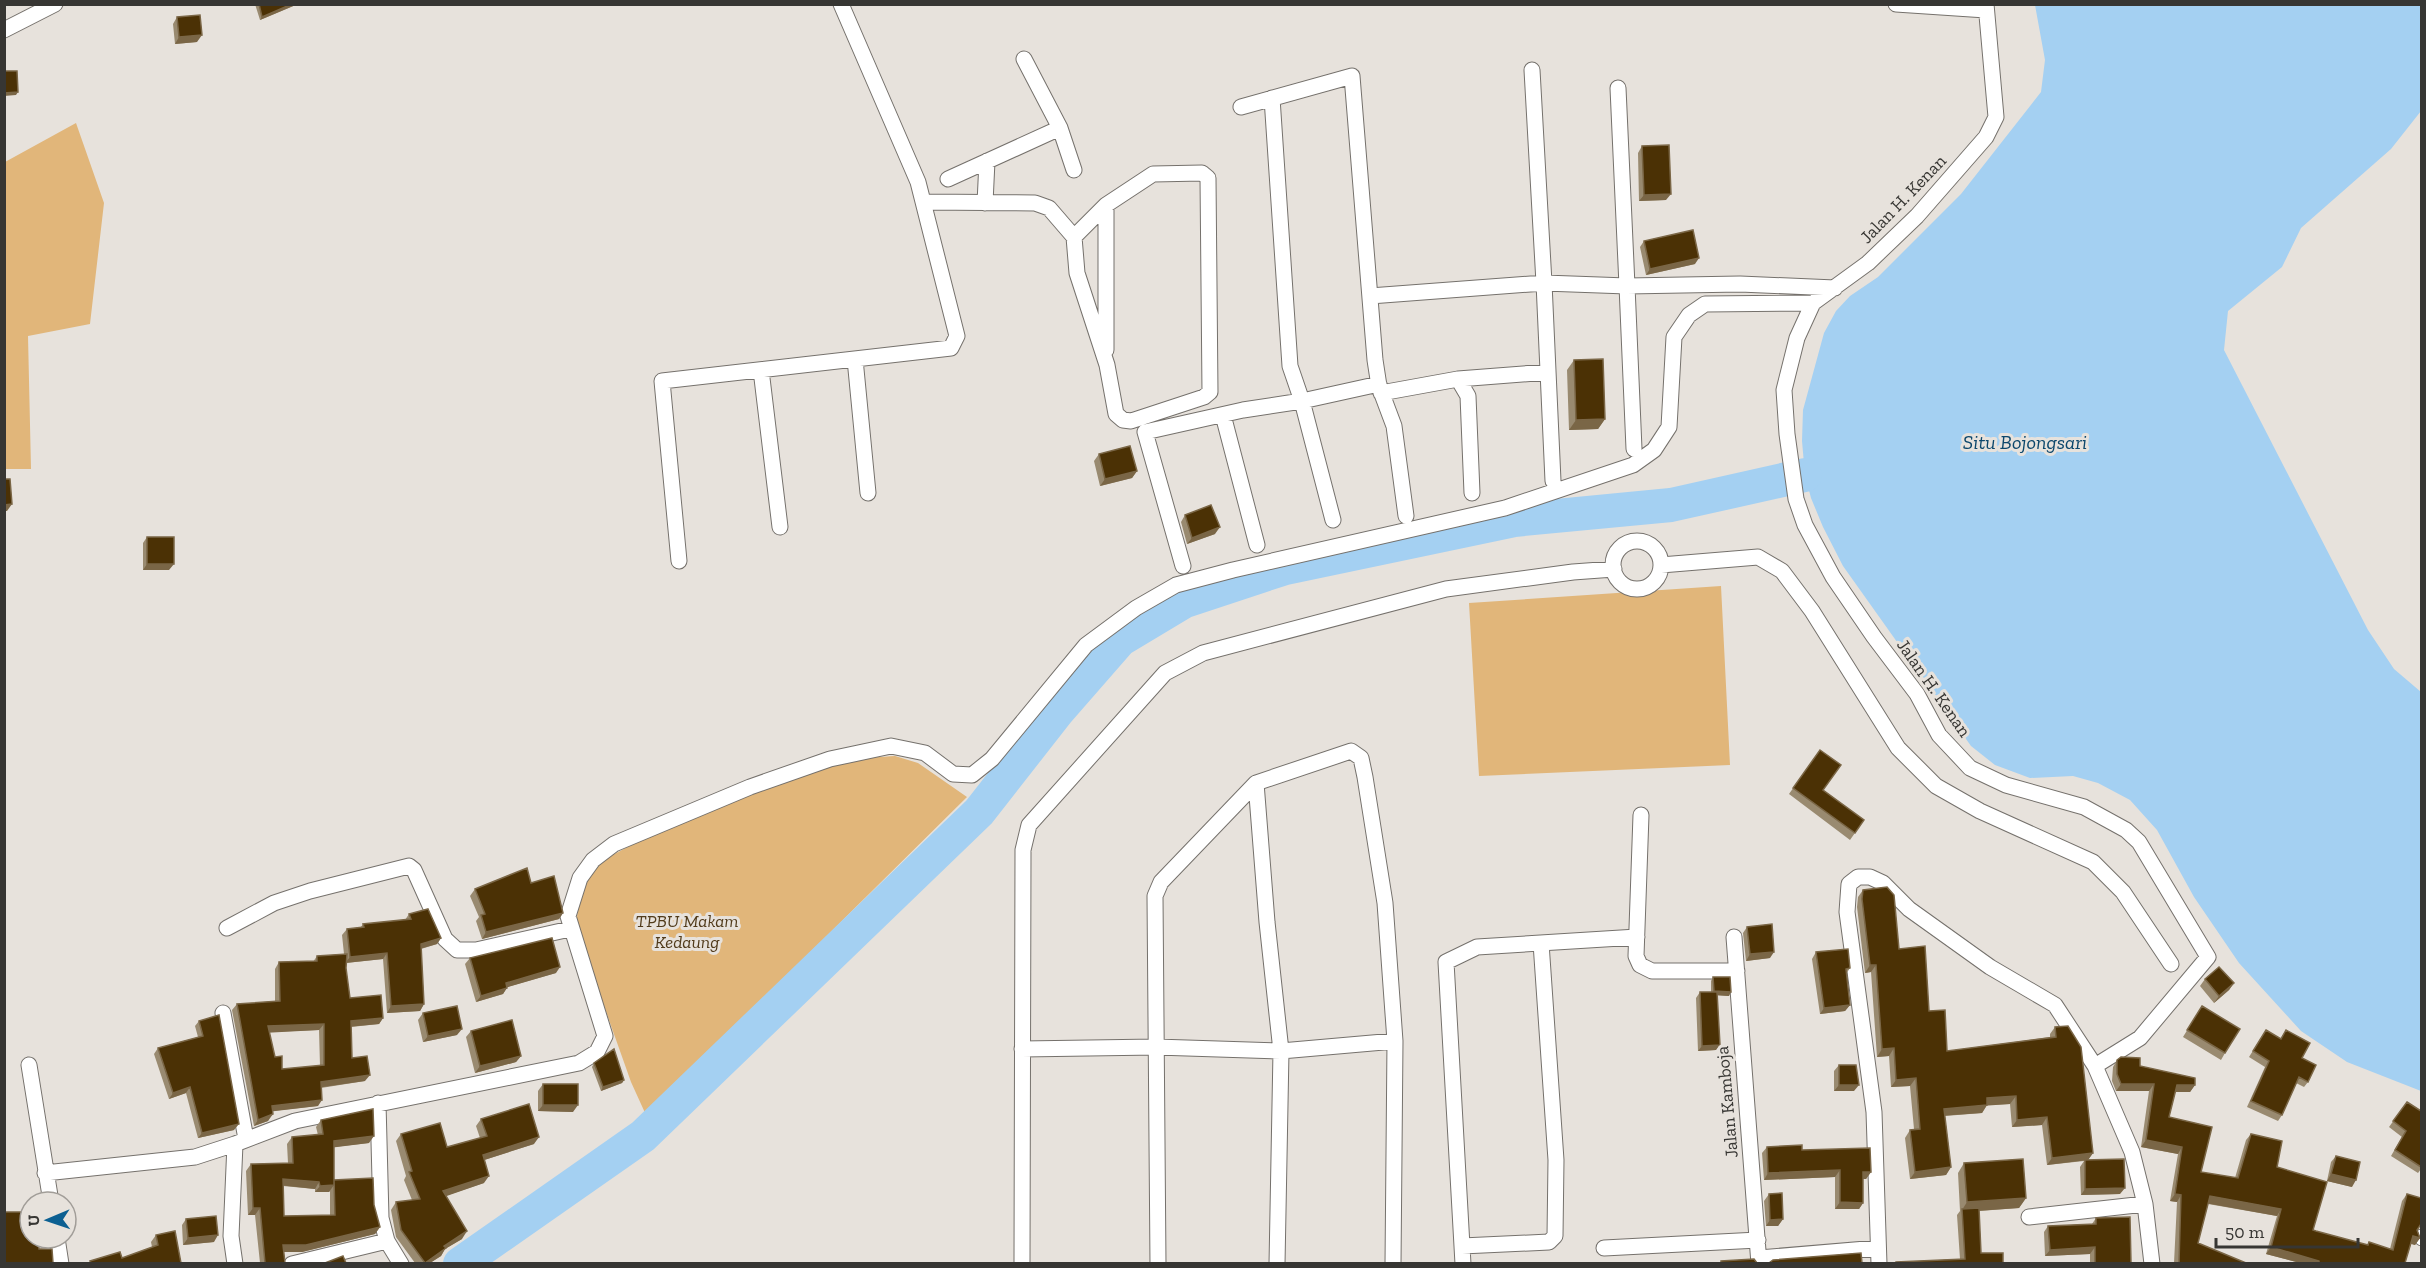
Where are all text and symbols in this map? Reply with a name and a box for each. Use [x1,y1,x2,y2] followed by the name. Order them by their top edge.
[1855,150,1951,248] street label: Jalan H. Kenan
[1963,430,2087,454] water label: Situ Bojongsari
[1892,635,1976,742] street label: Jalan H. Kenan
[636,910,738,953] park label: TPBU Makam Kedaung
[1711,1045,1743,1159] street label: Jalan Kamboja
[18,1190,78,1250] north arrow
[2216,1211,2358,1249] scale bar
[24,1214,43,1227] text: U
[2225,1221,2265,1243] text: 50 m

